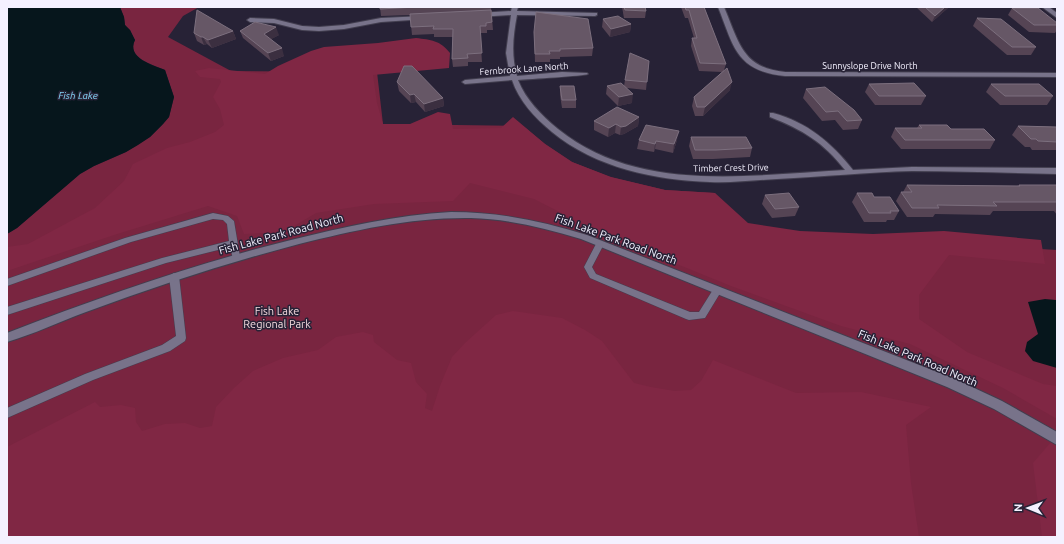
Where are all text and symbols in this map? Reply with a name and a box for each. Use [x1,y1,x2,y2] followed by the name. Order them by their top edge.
[479,61,569,77] street label: Fernbrook Lane North
[822,61,918,71] street label: Sunnyslope Drive North
[58,90,98,101] water label: Fish Lake
[693,162,769,174] street label: Timber Crest Drive
[554,211,678,267] street label: Fish Lake Park Road North
[217,212,345,256] street label: Fish Lake Park Road North
[243,305,311,330] park label: Fish Lake Regional Park
[856,327,980,389] street label: Fish Lake Park Road North
[1008,488,1048,528] north arrow
[1012,504,1024,512] text: N

